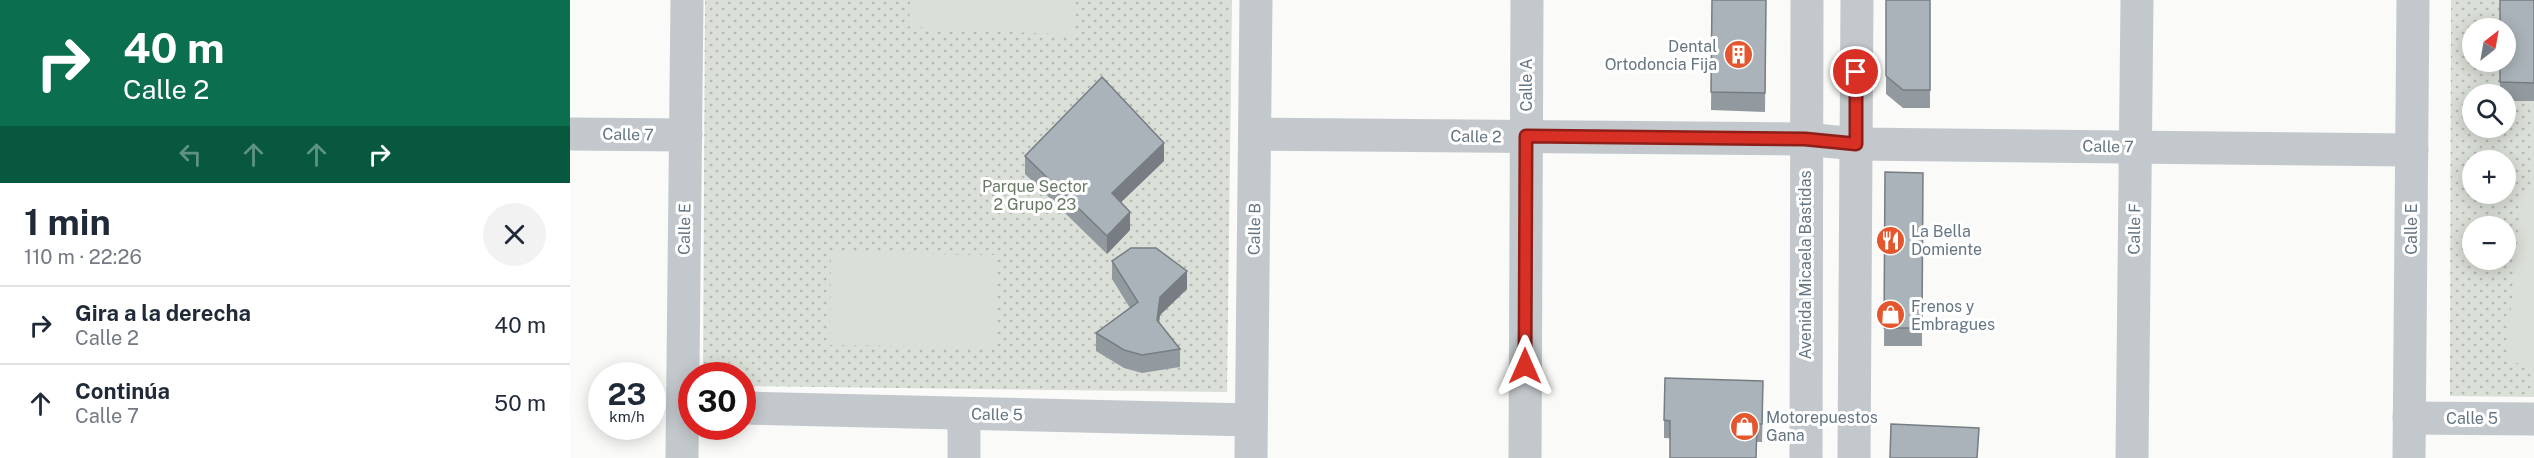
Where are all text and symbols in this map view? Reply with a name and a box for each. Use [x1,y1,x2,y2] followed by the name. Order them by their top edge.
[2462,18,2516,72] north arrow
[2462,18,2516,270] map controls
[123,23,225,72] text: 40 m
[24,24,102,102] icon: right
[1605,37,1717,74] place label: Dental Ortodoncia Fija
[1722,39,1754,71] building icon: Dental Ortodoncia Fija
[1830,46,1881,97] pin
[1839,55,1872,88] icon: arrive
[1517,58,1536,112] street label: Calle A
[123,73,209,105] text: Calle 2
[2462,84,2516,138] button: search
[602,125,654,144] street label: Calle 7
[1450,127,1502,146] street label: Calle 2
[2082,137,2134,156] street label: Calle 7
[174,138,207,171] icon: left
[237,138,270,171] icon: ahead
[300,138,333,171] icon: ahead
[363,138,396,171] icon: right
[2462,150,2516,204] button: +
[1796,171,1815,359] street label: Avenida Micaela Bastidas
[982,177,1088,214] park label: Parque Sector 2 Grupo 23
[24,201,111,243] text: 1 min
[483,203,546,266] button: close
[675,203,694,255] street label: Calle E
[1245,203,1264,255] street label: Calle B
[2125,203,2144,255] street label: Calle F
[2402,203,2421,255] street label: Calle E
[2462,216,2516,270] button: −
[1911,222,1982,259] place label: La Bella Domiente
[1874,224,1906,256] restaurant icon: La Bella Domiente
[24,245,142,269] text: 110 m · 22:26
[1911,297,1995,334] place label: Frenos y Embragues
[1874,299,1906,331] shop icon: Frenos y Embragues
[75,300,251,326] text: Gira a la derecha
[24,309,57,342] icon: right
[494,312,546,338] text: 40 m
[75,326,139,350] text: Calle 2
[1493,334,1557,398] position arrow
[678,362,756,440] speed limit sign: 30
[607,376,647,412] text: 23
[75,378,170,404] text: Continúa
[24,387,57,420] icon: ahead
[494,390,546,416] text: 50 m
[75,404,139,428] text: Calle 7
[971,405,1023,424] street label: Calle 5
[609,408,645,425] text: km/h
[1766,408,1878,445] place label: Motorepuestos Gana
[2446,409,2498,428] street label: Calle 5
[1729,410,1761,442] shop icon: Motorepuestos Gana

